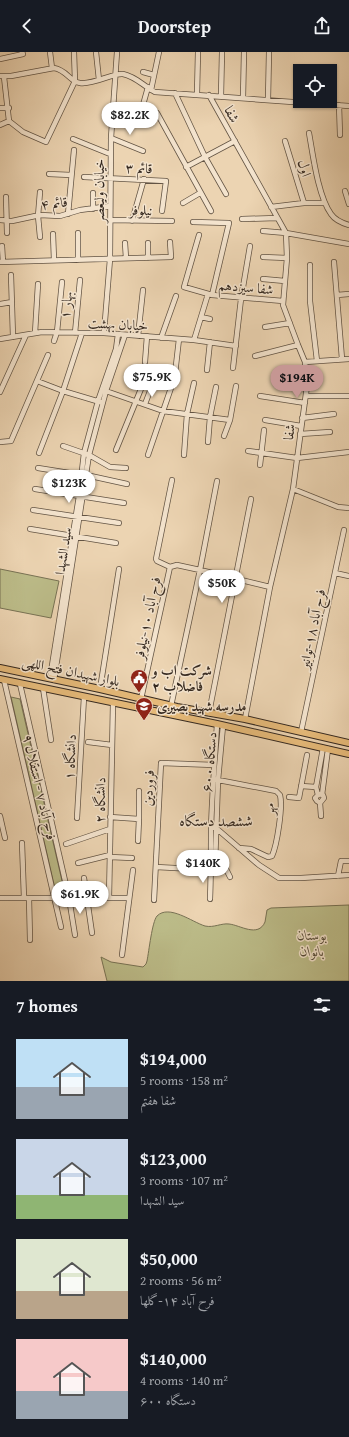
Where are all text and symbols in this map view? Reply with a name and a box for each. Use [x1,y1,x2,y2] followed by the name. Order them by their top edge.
[138,13,211,40] text: Doorstep
[16,15,38,37] icon: back
[311,15,333,37] icon: share
[293,64,337,108] map controls
[293,64,337,108] button: locate
[97,102,163,136] pin: $82.2K
[219,102,245,126] street label: شفا
[111,105,149,124] text: $82.2K
[293,157,317,179] street label: اول
[125,158,153,181] street label: قائم ۳
[89,159,109,225] street label: خیابان ولیعصر
[39,191,69,218] street label: قائم ۴
[127,200,153,220] street label: نیلوفر
[217,275,274,303] street label: شفا سیزدهم
[55,290,77,320] street label: بهار ۱
[87,312,149,336] street label: خیابان بهشت
[119,364,185,398] pin: $75.9K
[269,365,325,399] pin: $194K
[133,367,171,386] text: $75.9K
[279,368,315,387] text: $194K
[278,422,300,442] street label: شفا
[41,470,97,504] pin: $123K
[51,473,87,492] text: $123K
[49,526,77,576] street label: سید الشهدا
[198,570,246,604] pin: $50K
[208,573,236,592] text: $50K
[128,575,168,664] street label: فرح آباد ۱۰-نیلوفر
[293,587,333,674] street label: فرح آباد ۱۸-توانیر
[20,651,122,694] street label: بلوار شهیدان فتح اللهی
[150,660,212,696] place label: شرکت اب و فاضلاب ۲
[129,668,149,693] public building icon: شرکت اب و فاضلاب ۲
[134,696,154,721] school or university icon: مدرسه شهید بصیری
[157,696,246,716] place label: مدرسه شهید بصیری
[196,731,222,793] street label: ۶۰۰ دستگاه
[15,732,62,842] street label: فرح آباد ۷ - استقلال ۹
[59,734,81,780] street label: دانشگاه ۱
[137,769,159,807] street label: فروردین
[90,777,110,823] street label: دانشگاه ۲
[259,803,279,817] street label: مهر
[179,810,253,831] district label: ششصد دستگاه
[175,850,231,884] pin: $140K
[185,853,221,872] text: $140K
[47,881,113,915] pin: $61.9K
[61,884,99,903] text: $61.9K
[297,925,327,961] park label: بوستان بانوان
[16,993,78,1018] text: 7 homes
[311,994,333,1016] icon: filters
[140,1046,206,1071] text: $194,000
[48,1055,96,1103] icon: home
[140,1071,228,1090] text: 5 rooms · 158 m²
[140,1091,176,1110] text: شفا هفتم
[140,1146,206,1171] text: $123,000
[48,1155,96,1203] icon: home
[140,1171,228,1190] text: 3 rooms · 107 m²
[140,1191,185,1210] text: سید الشهدا
[140,1246,198,1271] text: $50,000
[48,1255,96,1303] icon: home
[140,1271,222,1290] text: 2 rooms · 56 m²
[140,1291,215,1310] text: فرح آباد ۱۴-گلها
[140,1346,206,1371] text: $140,000
[48,1355,96,1403] icon: home
[140,1371,228,1390] text: 4 rooms · 140 m²
[140,1391,196,1410] text: ۶۰۰ دستگاه

